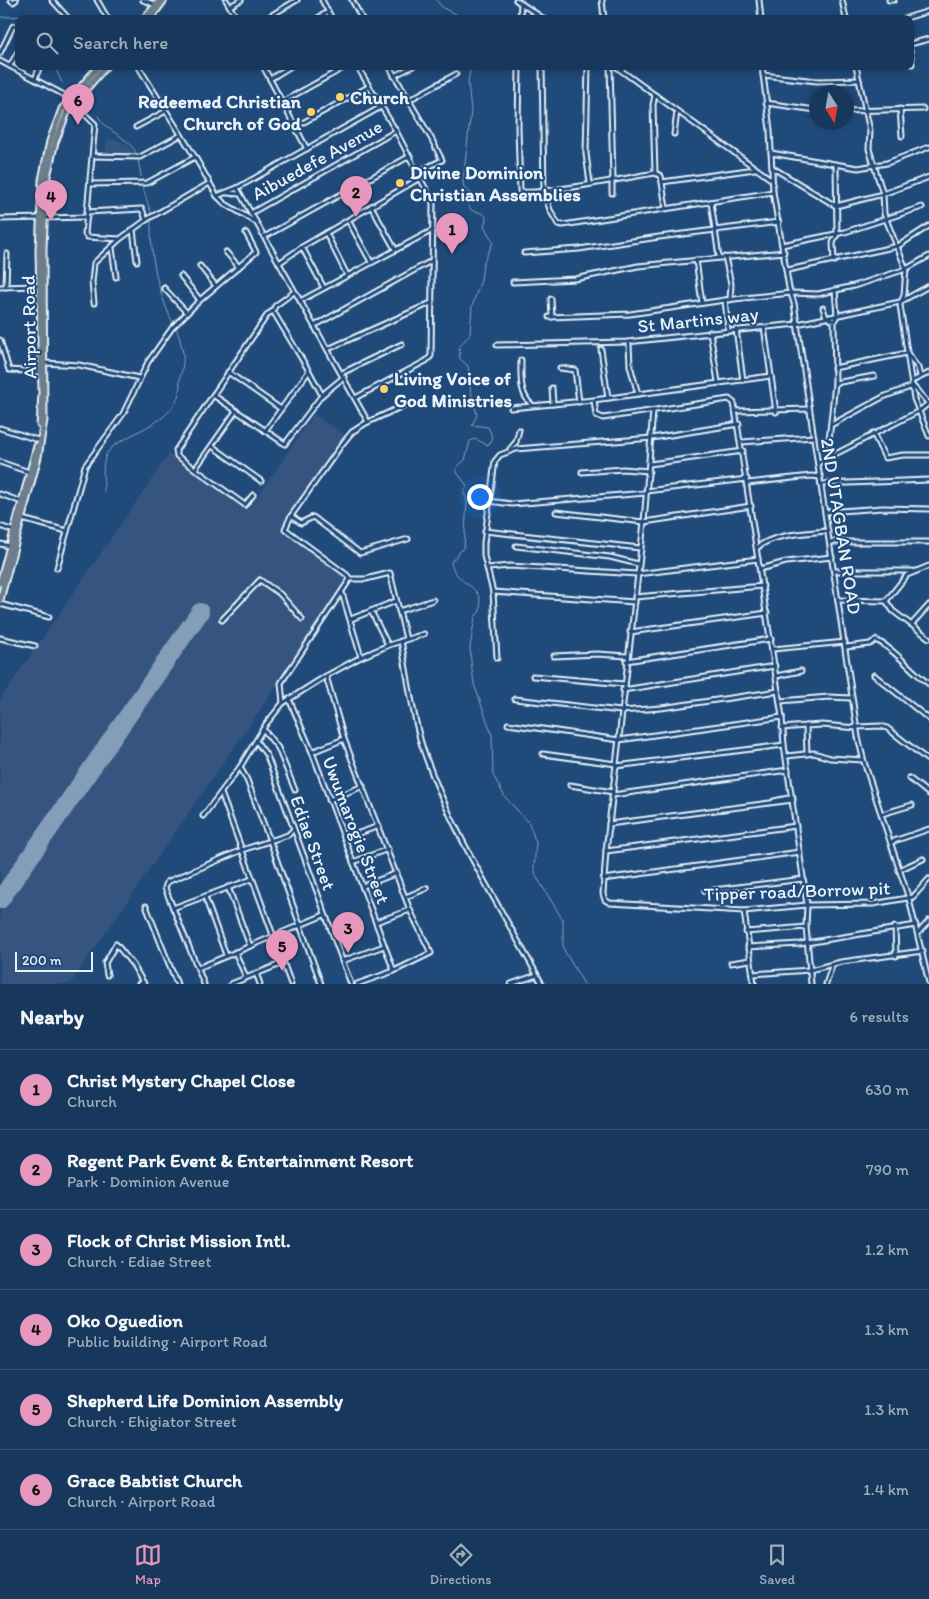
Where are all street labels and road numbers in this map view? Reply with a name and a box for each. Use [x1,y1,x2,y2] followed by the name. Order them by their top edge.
[248,115,386,205] street label: Aibuedefe Avenue
[17,275,41,379] street label: Airport Road
[636,302,760,338] street label: St Martins way
[816,436,866,616] street label: 2ND UTAGBAN ROAD
[317,753,395,907] street label: Uwumarogie Street
[285,792,341,894] street label: Ediae Street
[703,876,891,906] street label: Tipper road/Borrow pit

